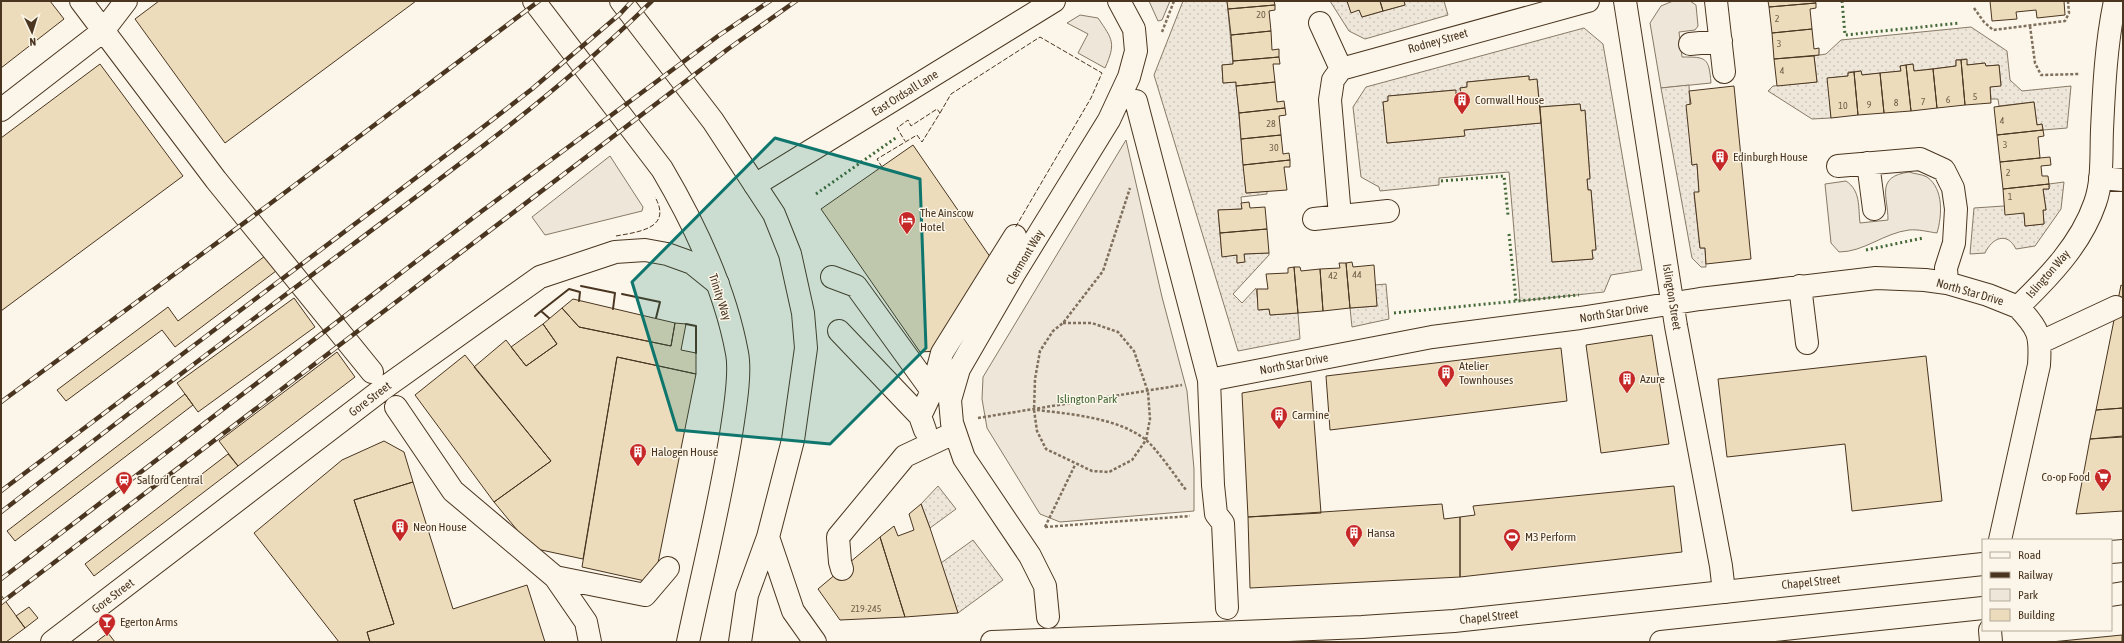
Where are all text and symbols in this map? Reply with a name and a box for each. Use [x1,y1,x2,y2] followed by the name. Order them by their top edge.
[1256,9,1266,20] house number: 20
[12,12,52,52] north arrow
[1775,13,1780,24] house number: 2
[1407,26,1470,56] street label: Rodney Street
[29,36,36,48] text: N
[1777,38,1782,49] house number: 3
[1780,65,1785,76] house number: 4
[869,67,941,119] street label: East Ordsall Lane
[1452,90,1472,115] building icon: Cornwall House
[1973,91,1978,102] house number: 5
[1475,93,1544,107] place label: Cornwall House
[1946,94,1951,105] house number: 6
[1921,96,1926,107] house number: 7
[1894,97,1899,108] house number: 8
[1867,99,1872,110] house number: 9
[1838,100,1848,111] house number: 10
[2000,115,2005,126] house number: 4
[1266,118,1276,129] house number: 28
[2003,139,2008,150] house number: 3
[1269,142,1279,153] house number: 30
[1710,147,1730,172] building icon: Edinburgh House
[1733,150,1808,164] place label: Edinburgh House
[2006,167,2011,178] house number: 2
[2008,191,2013,202] house number: 1
[920,206,974,234] place label: The Ainscow Hotel
[897,210,917,235] hotel icon: The Ainscow Hotel
[1003,227,1047,287] street label: Clermont Way
[2023,247,2073,301] street label: Islington Way
[1660,263,1684,332] street label: Islington Street
[1352,269,1362,280] house number: 44
[1328,270,1338,281] house number: 42
[706,272,734,322] street label: Trinity Way
[1935,276,2005,308] street label: North Star Drive
[1579,301,1649,325] street label: North Star Drive
[1258,350,1330,378] street label: North Star Drive
[1459,359,1513,387] place label: Atelier Townhouses
[1436,363,1456,388] building icon: Atelier Townhouses
[1617,369,1637,394] building icon: Azure
[1640,372,1665,386] place label: Azure
[346,378,394,419] street label: Gore Street
[1057,392,1118,406] park label: Islington Park
[1269,405,1289,430] building icon: Carmine
[1292,408,1329,422] place label: Carmine
[628,442,648,467] building icon: Halogen House
[651,445,718,459] place label: Halogen House
[2093,467,2113,492] supermarket icon: Co-op Food
[114,470,134,495] station icon: Salford Central
[2041,470,2090,484] place label: Co-op Food
[137,473,204,487] place label: Salford Central
[390,517,410,542] building icon: Neon House
[413,520,467,534] place label: Neon House
[1344,523,1364,548] building icon: Hansa
[1367,526,1395,540] place label: Hansa
[1502,527,1522,552] sports icon: M3 Perform
[1525,530,1576,544] place label: M3 Perform
[1982,539,2112,631] legend
[2018,548,2041,562] text: Road
[2018,568,2053,582] text: Railway
[1781,572,1842,592] street label: Chapel Street
[89,575,137,616] street label: Gore Street
[2018,588,2039,602] text: Park
[851,603,882,614] house number: 219-245
[1459,607,1520,627] street label: Chapel Street
[2018,608,2056,622] text: Building
[97,612,117,637] bar icon: Egerton Arms
[120,615,178,629] place label: Egerton Arms

